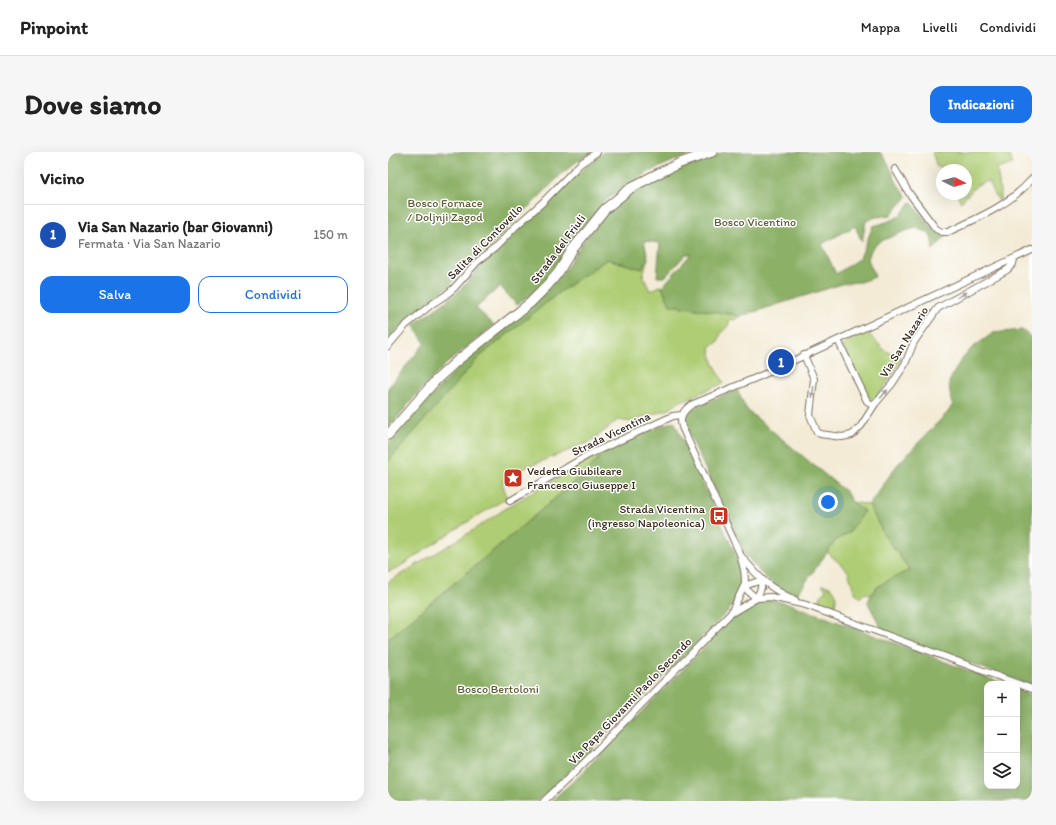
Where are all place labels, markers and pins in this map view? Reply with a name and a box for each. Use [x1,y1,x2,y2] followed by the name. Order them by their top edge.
[768,347,794,377] pin: 1
[527,464,636,492] place label: Vedetta Giubileare Francesco Giuseppe I
[502,467,524,489] place icon: Vedetta Giubileare Francesco Giuseppe I
[588,502,706,530] place label: Strada Vicentina (ingresso Napoleonica)
[708,505,730,527] bus stop icon: Strada Vicentina (ingresso Napoleonica)

